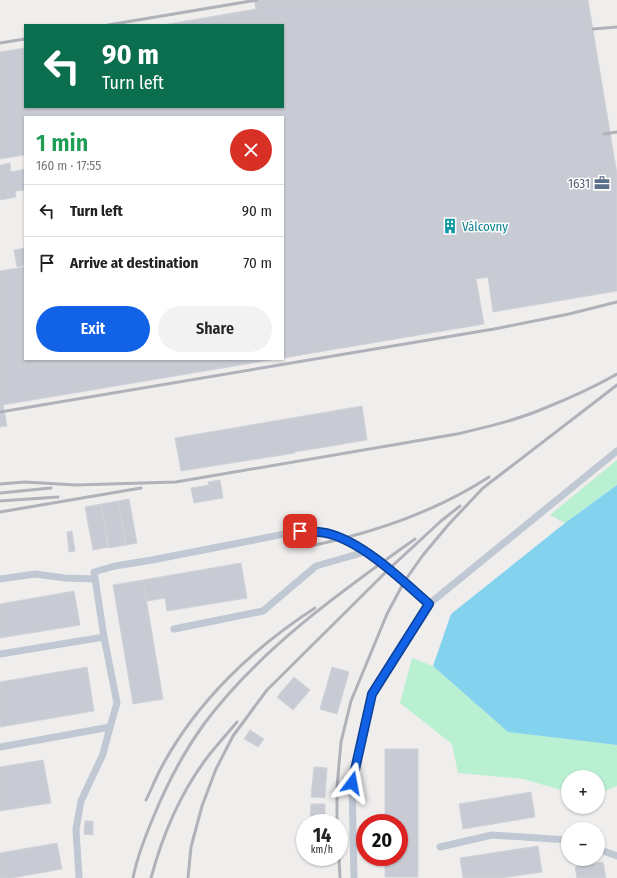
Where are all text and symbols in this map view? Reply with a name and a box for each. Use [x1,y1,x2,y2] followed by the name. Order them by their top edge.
[102,38,159,71] text: 90 m
[36,40,88,92] icon: left
[102,72,164,94] text: Turn left
[36,129,88,157] text: 1 min
[230,129,272,171] button: close
[36,158,101,173] text: 160 m · 17:55
[593,174,611,192] office icon: 1631
[568,176,590,191] place label: 1631
[36,200,58,222] icon: left
[70,202,123,220] text: Turn left
[242,202,272,220] text: 90 m
[441,217,459,235] building icon: Válcovny
[462,219,508,234] place label: Válcovny
[36,252,58,274] icon: arrive
[70,254,198,272] text: Arrive at destination
[243,254,272,272] text: 70 m
[36,306,150,352] button: Exit
[158,306,272,352] button: Share
[283,514,317,548] pin
[289,520,311,542] icon: arrive
[331,762,373,804] position arrow
[561,770,605,866] map controls
[561,770,605,814] button: +
[356,814,408,866] speed limit sign: 20
[561,822,605,866] button: −
[313,823,331,847] text: 14
[311,844,333,856] text: km/h

